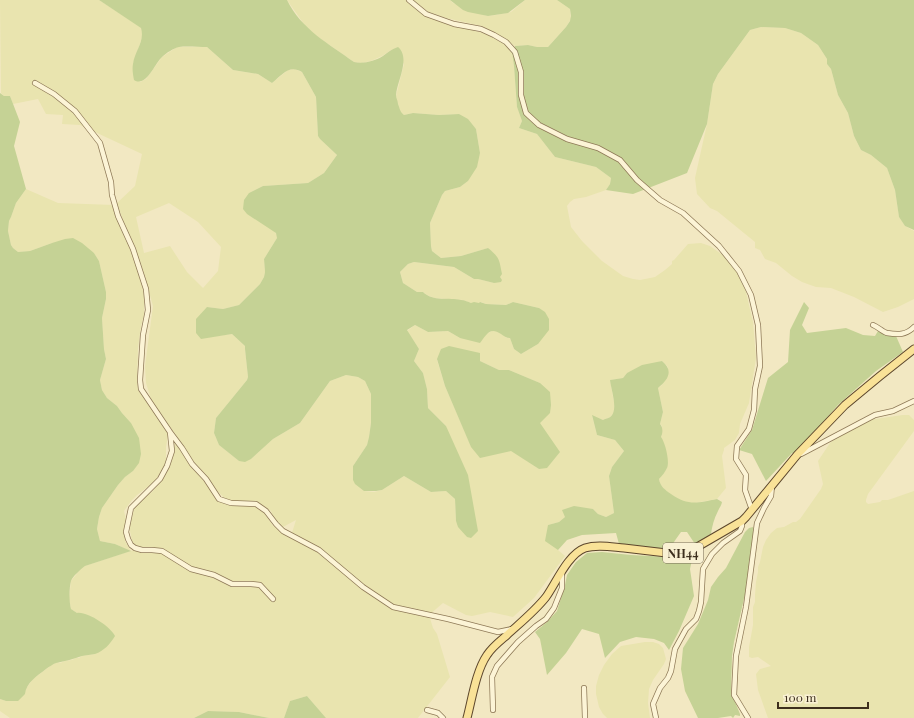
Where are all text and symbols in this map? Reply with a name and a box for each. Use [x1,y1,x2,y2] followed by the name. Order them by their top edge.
[663,543,703,563] road number: NH44
[778,684,868,710] scale bar
[784,689,817,705] text: 100 m

